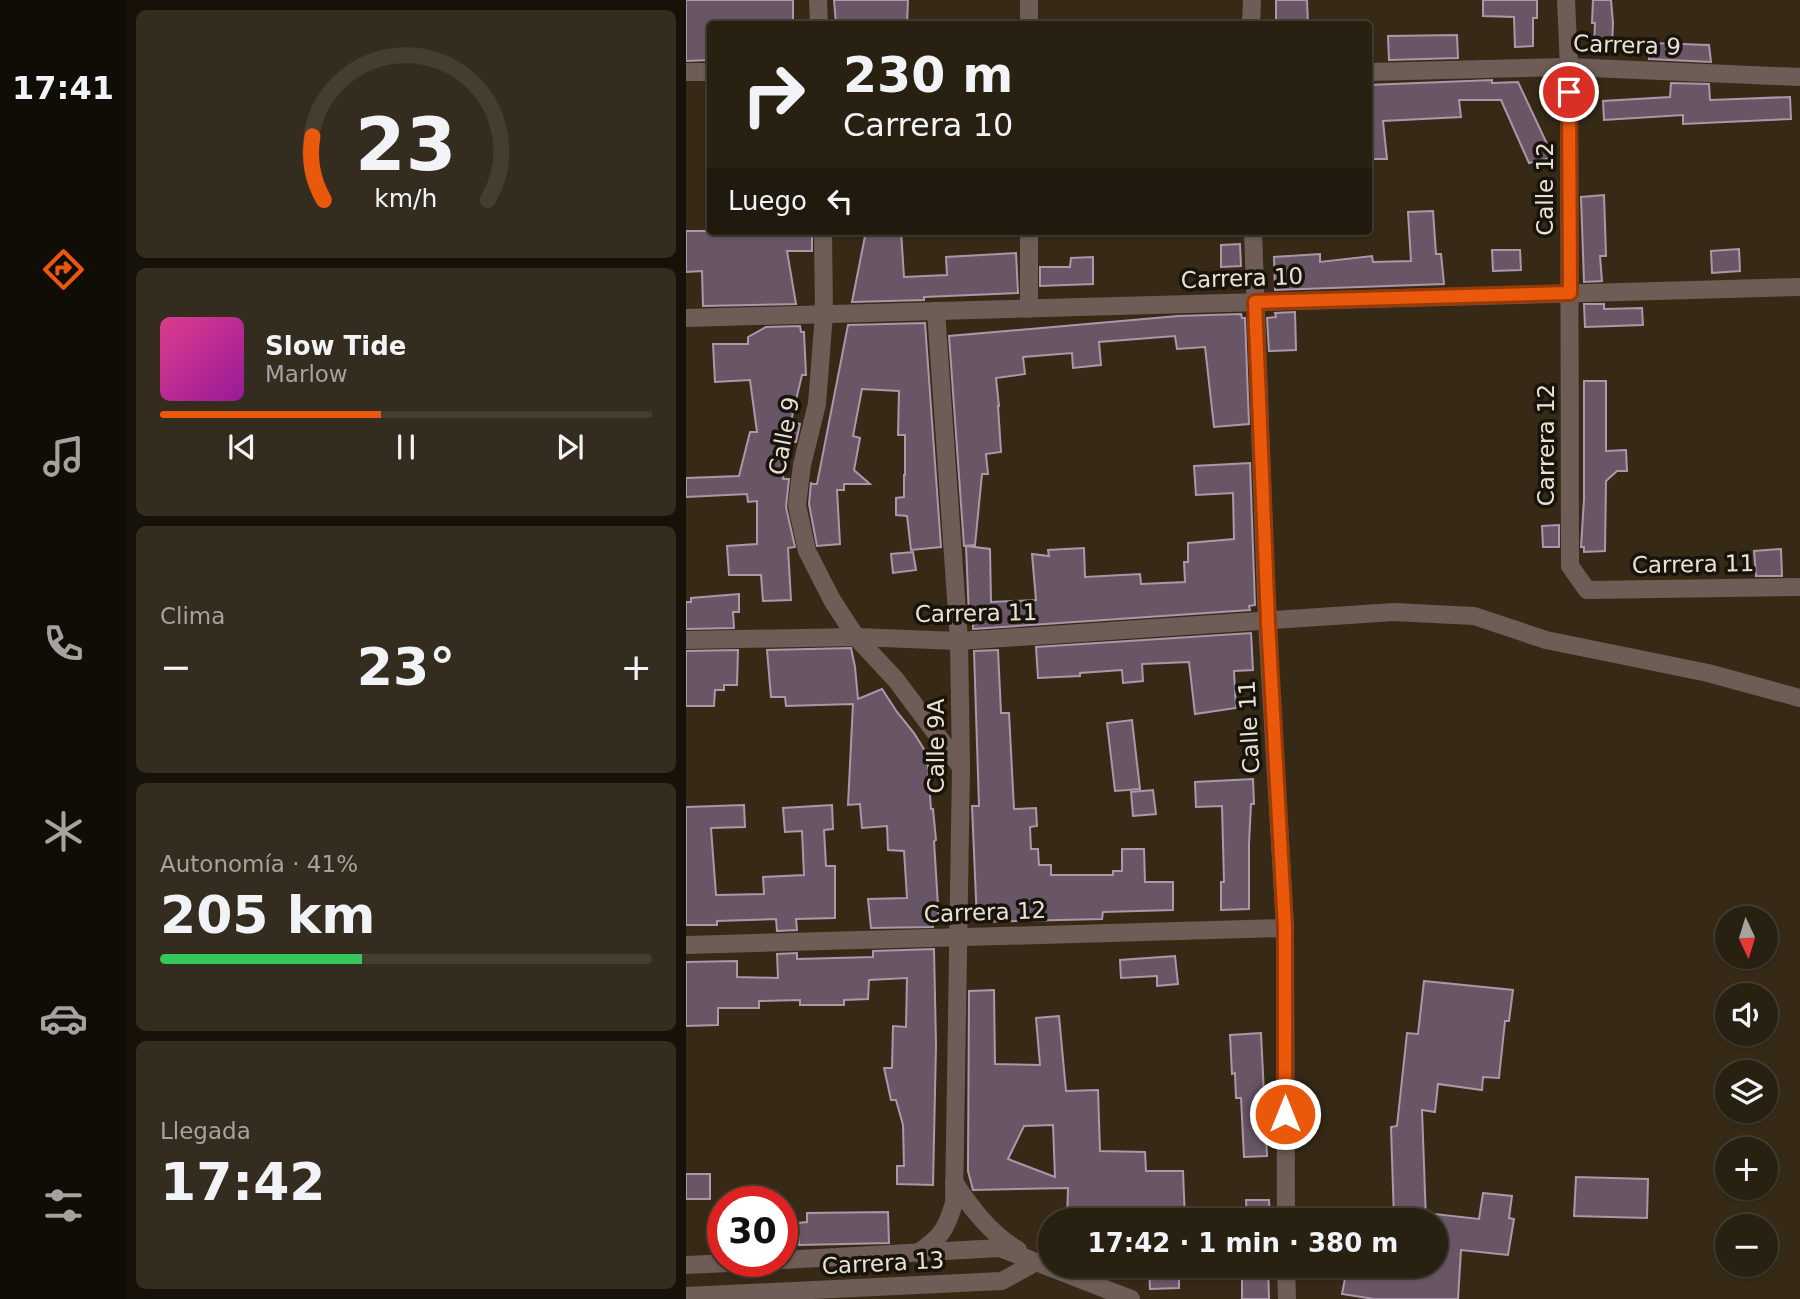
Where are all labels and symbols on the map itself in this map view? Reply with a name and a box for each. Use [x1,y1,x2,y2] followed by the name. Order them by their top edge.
[1573,30,1681,60] street label: Carrera 9
[1539,62,1599,122] pin
[1532,142,1558,236] street label: Calle 12
[1180,263,1304,293] street label: Carrera 10
[1533,384,1559,506] street label: Carrera 12
[764,395,804,477] street label: Calle 9
[1632,550,1754,578] street label: Carrera 11
[915,599,1037,627] street label: Carrera 11
[1234,680,1264,774] street label: Calle 11
[923,698,949,793] street label: Calle 9A
[923,897,1047,927] street label: Carrera 12
[1715,906,1778,970] north arrow
[1248,1077,1322,1151] position arrow
[707,1186,798,1277] speed limit sign: 30
[821,1247,945,1279] street label: Carrera 13

